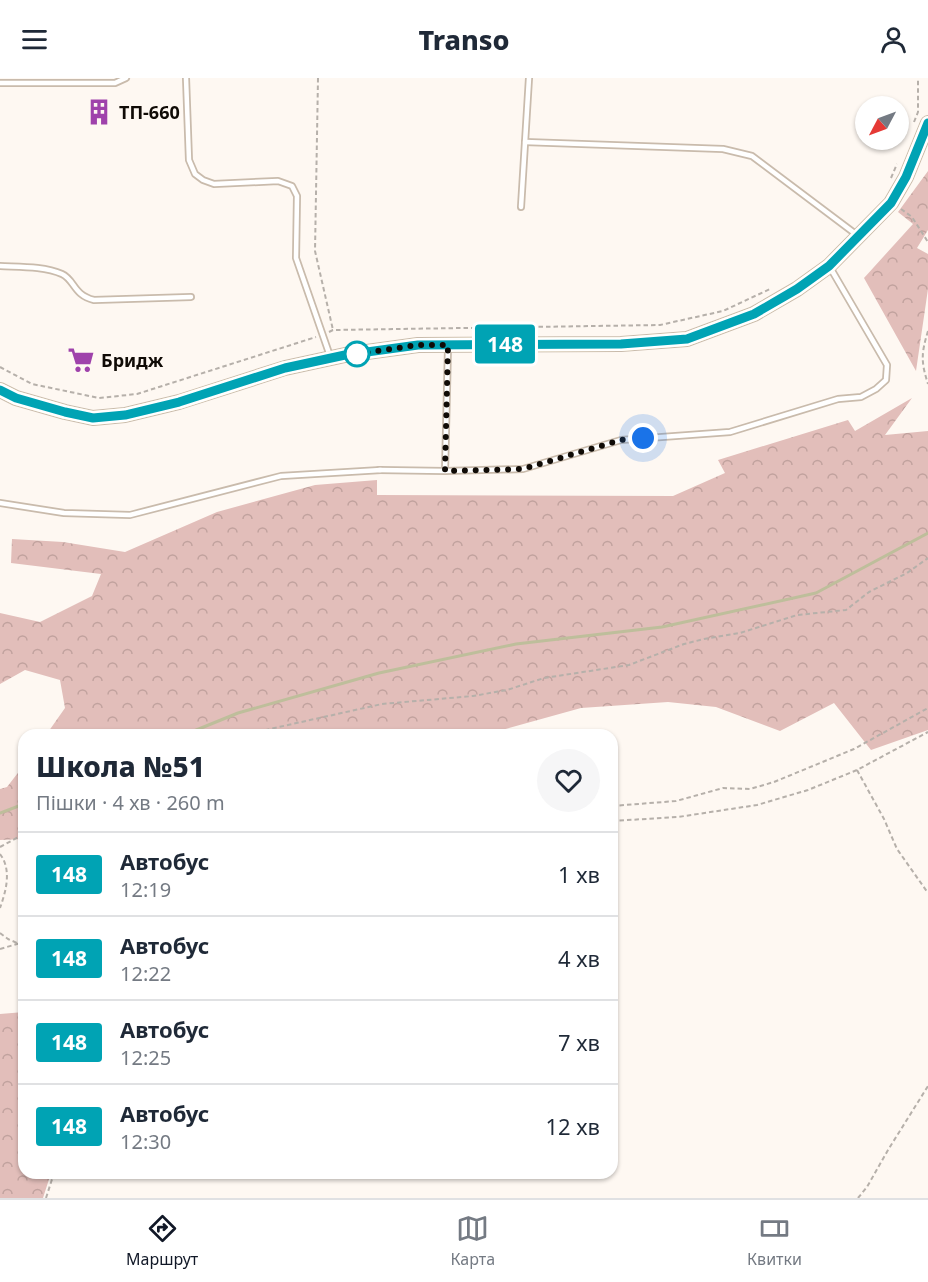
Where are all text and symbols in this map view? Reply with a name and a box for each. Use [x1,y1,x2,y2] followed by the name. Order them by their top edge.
[418,21,510,58] text: Transo
[18,23,51,56] icon: menu
[877,23,910,56] icon: person
[855,96,909,150] north arrow
[855,96,909,150] map controls
[84,97,114,127] building icon: ТП-660
[119,100,180,124] place label: ТП-660
[470,324,540,364] line badge: 148
[487,330,523,358] text: 148
[344,341,370,367] unlabelled marker
[66,345,96,375] supermarket icon: Бридж
[101,348,164,372] place label: Бридж
[628,423,658,453] your location
[36,747,205,785] text: Школа №51
[537,749,600,812] button: heart
[36,789,225,816] text: Пішки · 4 хв · 260 m
[120,846,209,876] text: Автобус
[558,859,600,889] text: 1 хв
[51,860,87,888] text: 148
[120,876,171,903] text: 12:19
[120,930,209,960] text: Автобус
[558,943,600,973] text: 4 хв
[51,944,87,972] text: 148
[120,960,171,987] text: 12:22
[120,1014,209,1044] text: Автобус
[558,1027,600,1057] text: 7 хв
[51,1028,87,1056] text: 148
[120,1044,171,1071] text: 12:25
[120,1098,209,1128] text: Автобус
[545,1111,600,1141] text: 12 хв
[51,1112,87,1140] text: 148
[120,1128,171,1155] text: 12:30
[126,1212,198,1270] tab: Маршрут
[450,1212,495,1270] tab: Карта
[747,1212,802,1270] tab: Квитки

